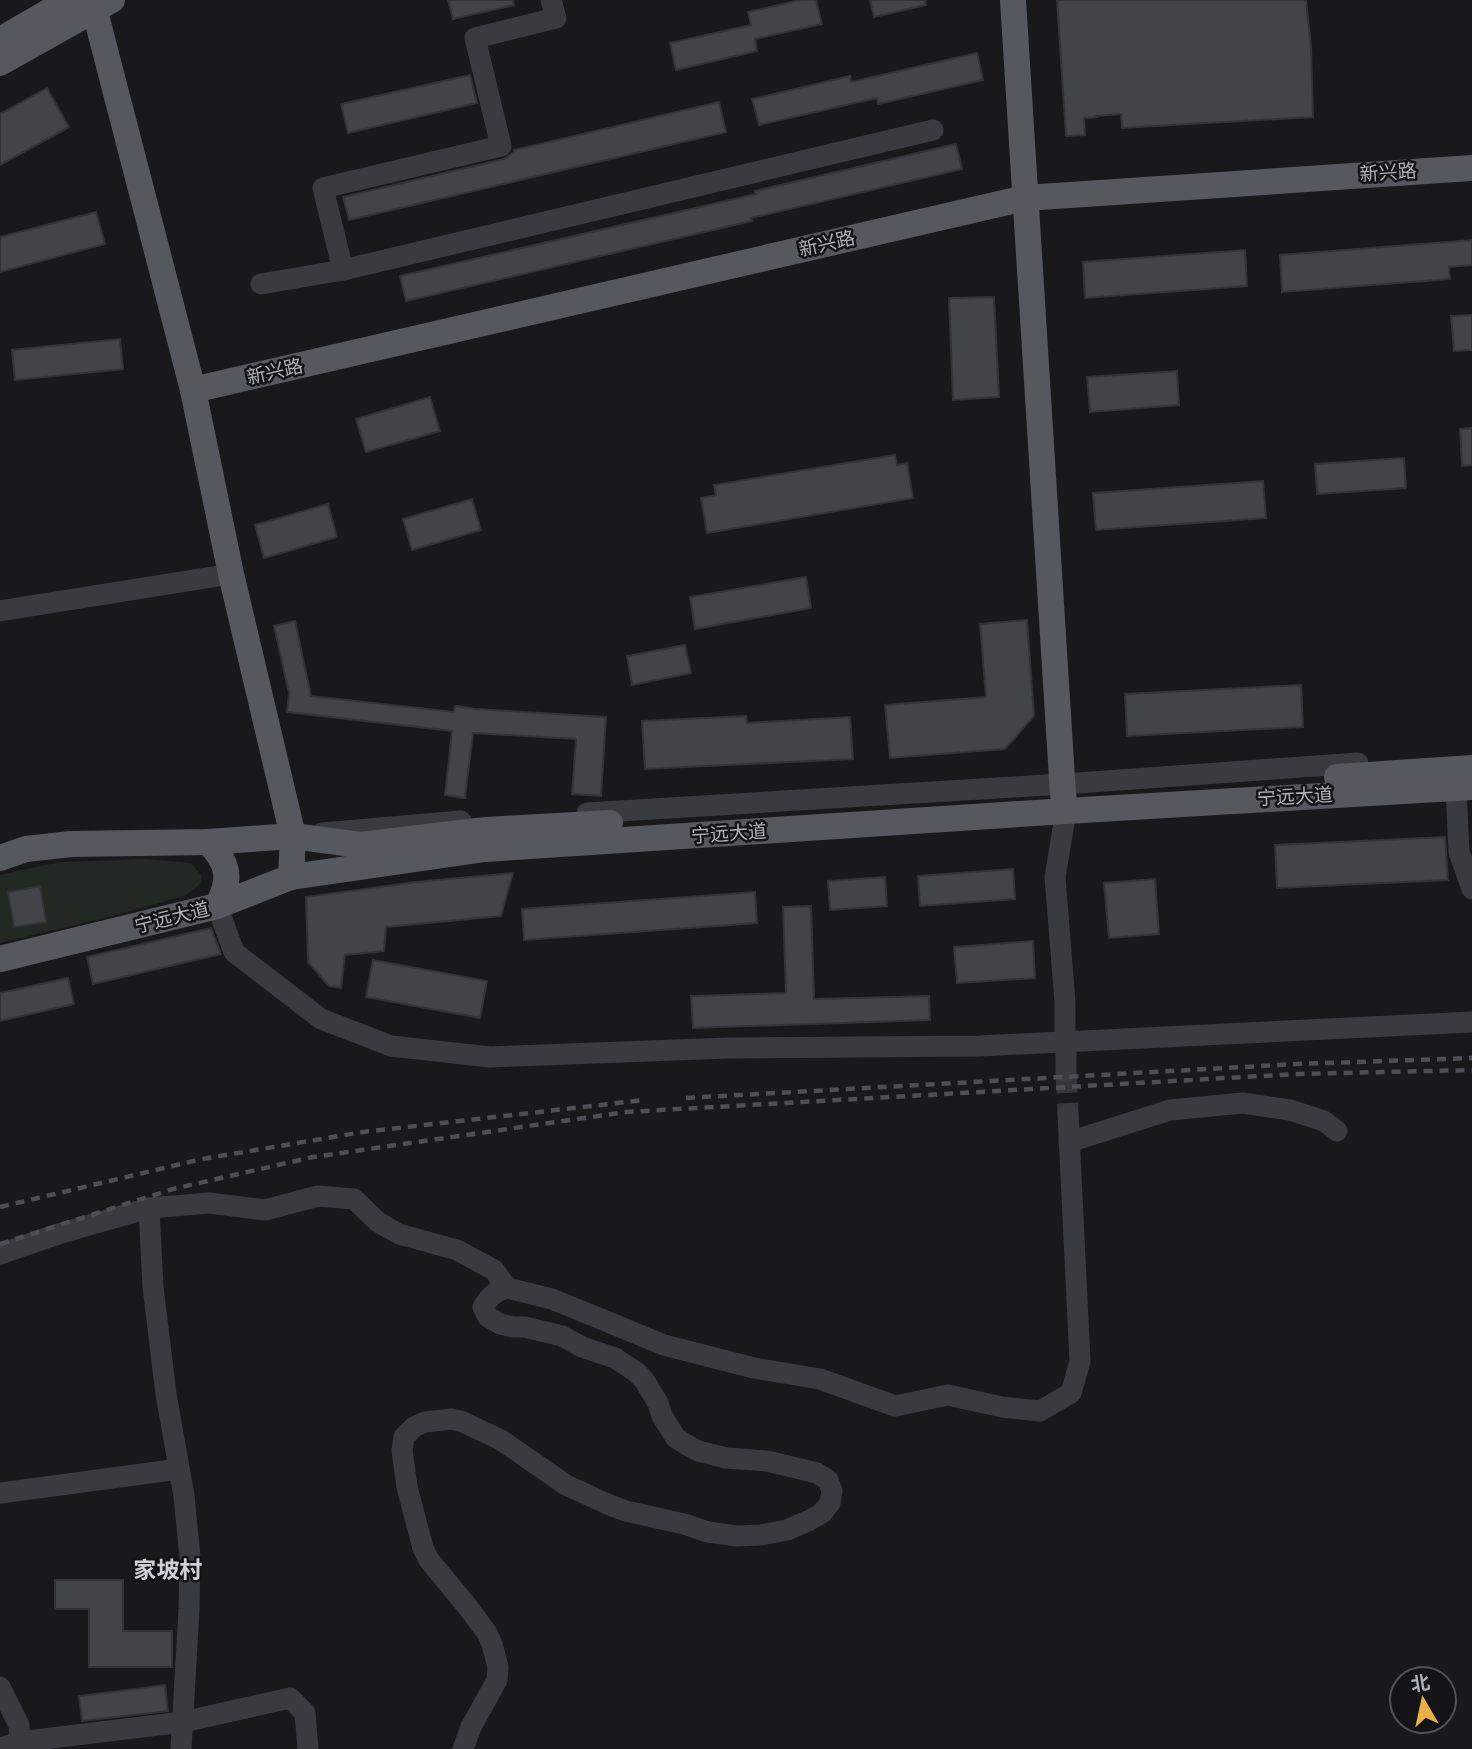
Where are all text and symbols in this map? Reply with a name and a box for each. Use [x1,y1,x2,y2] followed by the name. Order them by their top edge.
[1359,158,1417,188] street label: 新兴路
[796,225,858,263] street label: 新兴路
[244,353,306,391] street label: 新兴路
[1256,782,1334,812] street label: 宁远大道
[690,818,768,850] street label: 宁远大道
[132,896,212,940] street label: 宁远大道
[134,1555,203,1586] district label: 家坡村
[1388,1665,1458,1735] north arrow
[1409,1670,1432,1699] text: 北

